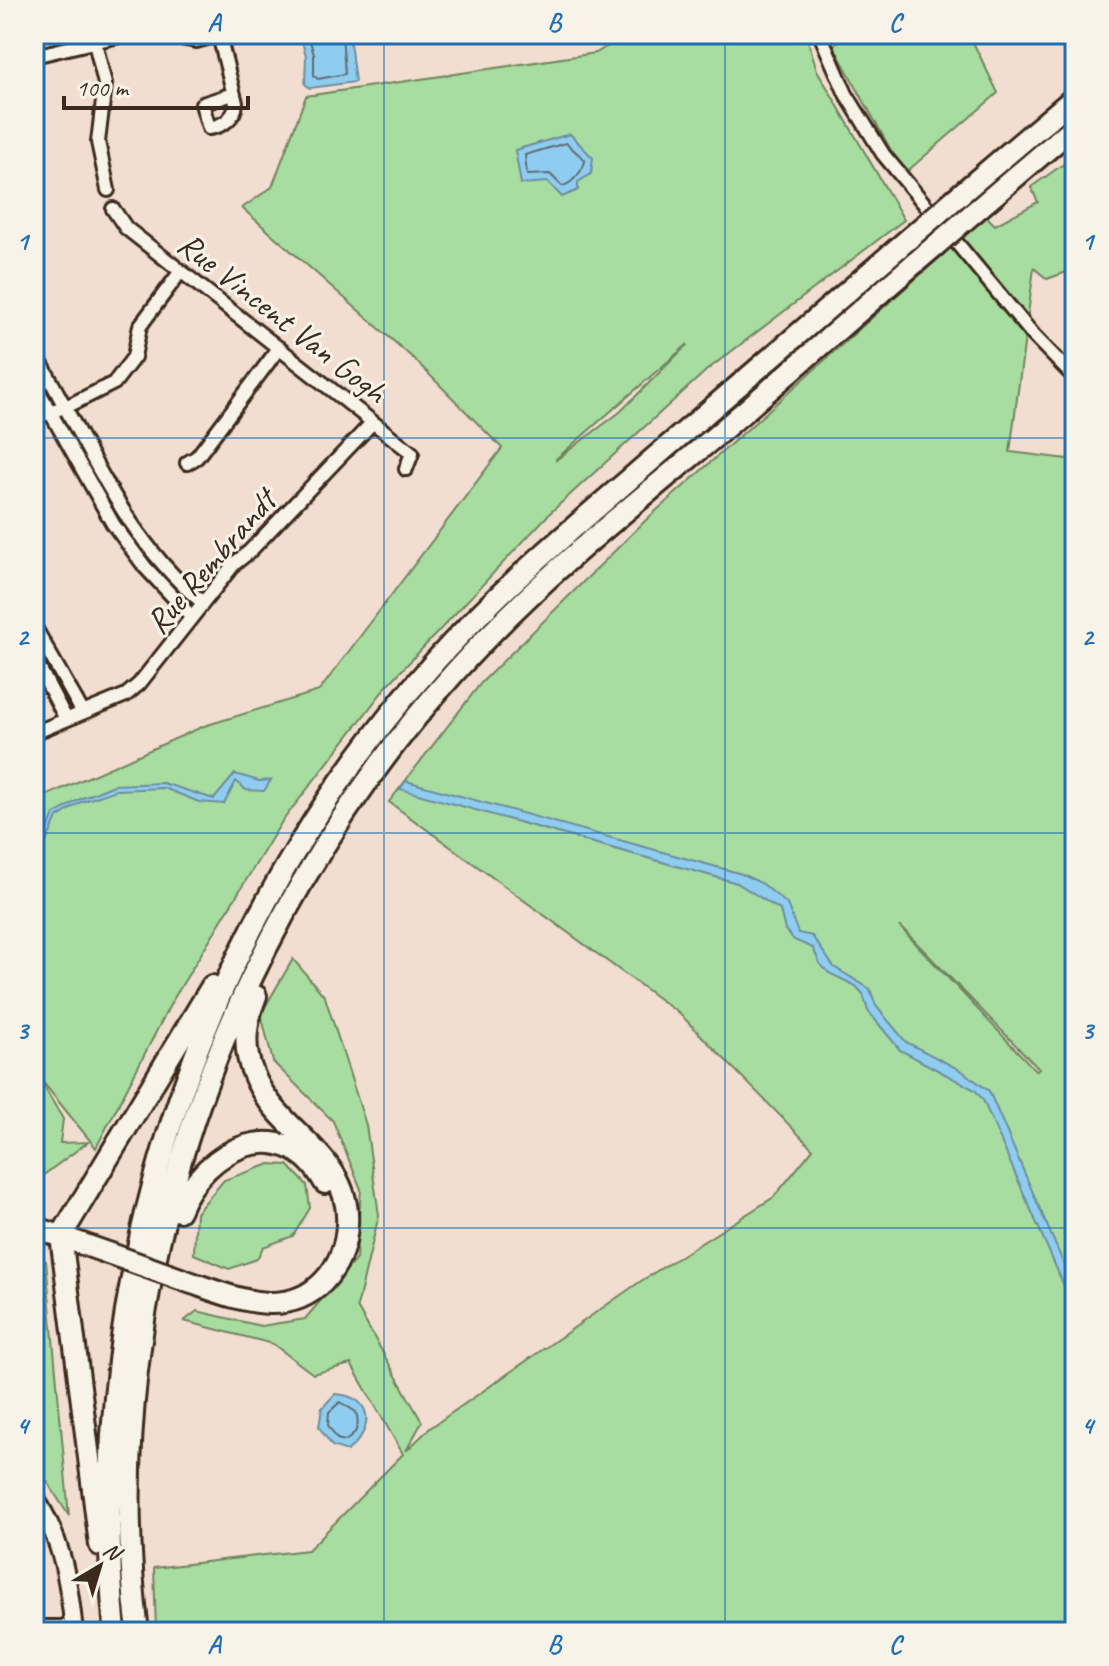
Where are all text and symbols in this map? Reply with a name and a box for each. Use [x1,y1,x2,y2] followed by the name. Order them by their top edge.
[207,6,222,39] text: A
[547,6,563,39] text: B
[889,6,905,39] text: C
[64,60,248,110] scale bar
[76,73,130,103] text: 100 m
[169,222,398,414] street label: Rue Vincent Van Gogh
[16,225,31,258] text: 1
[1081,225,1096,258] text: 1
[136,477,288,643] street label: Rue Rembrandt
[16,620,30,653] text: 2
[1081,620,1095,653] text: 2
[16,1014,30,1047] text: 3
[1081,1014,1095,1047] text: 3
[16,1409,31,1442] text: 4
[1081,1409,1096,1442] text: 4
[60,1526,140,1606] north arrow
[98,1536,128,1568] text: N
[207,1628,222,1661] text: A
[547,1628,563,1661] text: B
[889,1628,905,1661] text: C

